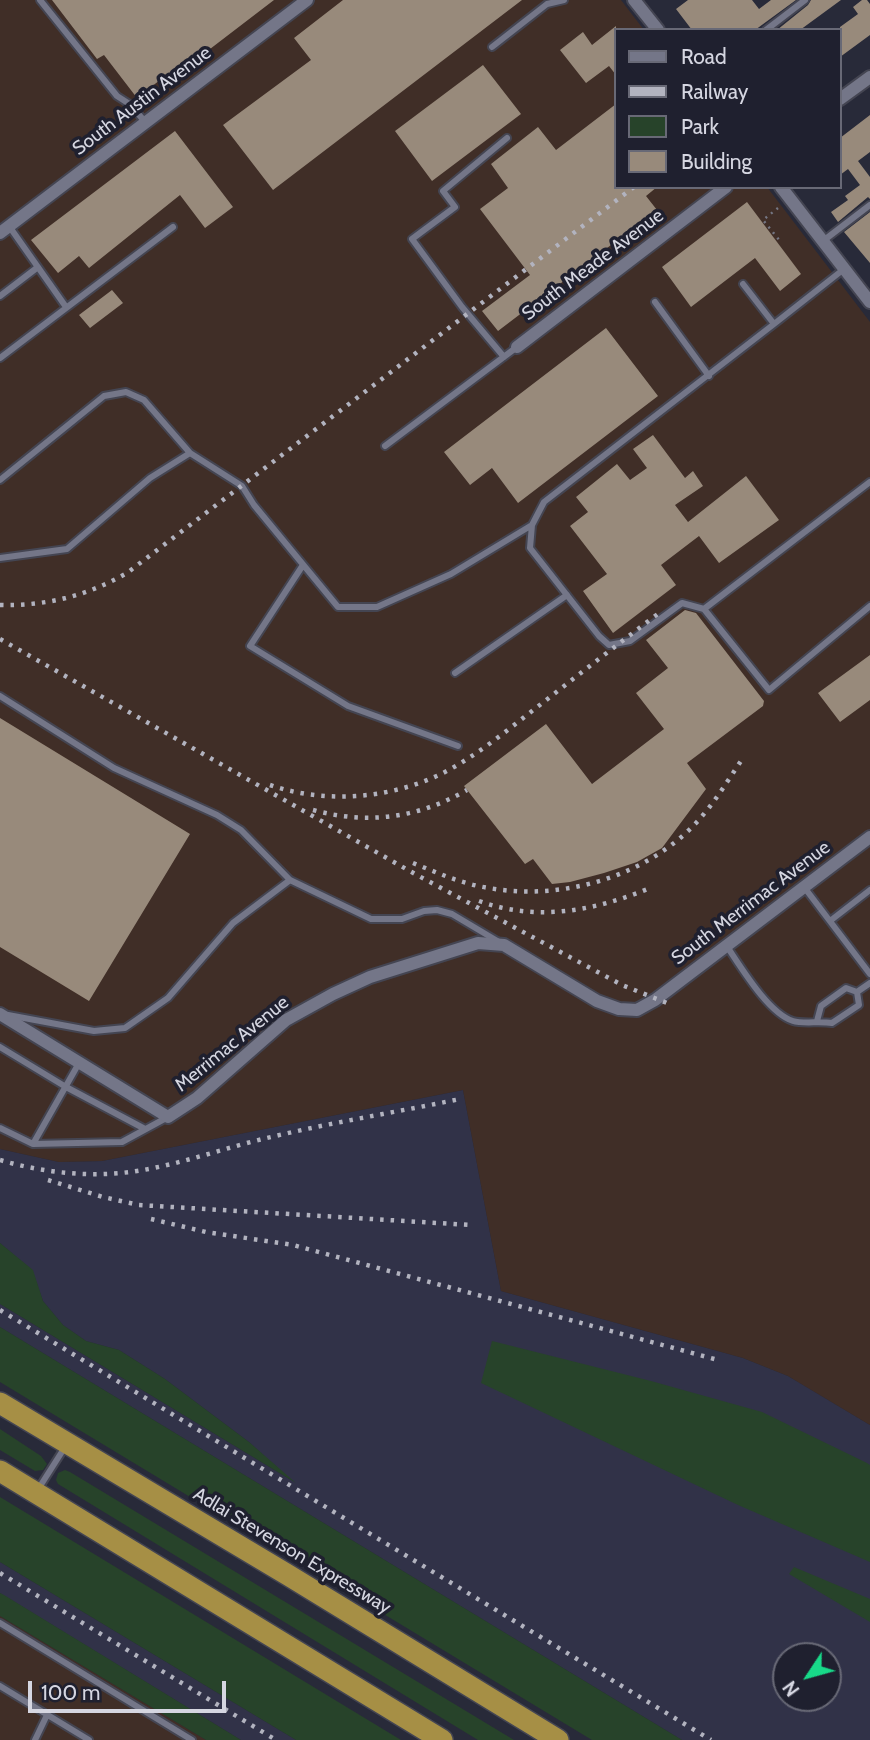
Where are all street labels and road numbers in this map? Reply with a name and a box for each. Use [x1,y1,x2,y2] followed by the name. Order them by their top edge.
[68,42,216,160] street label: South Austin Avenue
[518,204,668,326] street label: South Meade Avenue
[667,836,835,970] street label: South Merrimac Avenue
[170,991,294,1097] street label: Merrimac Avenue
[189,1483,395,1619] street label: Adlai Stevenson Expressway

